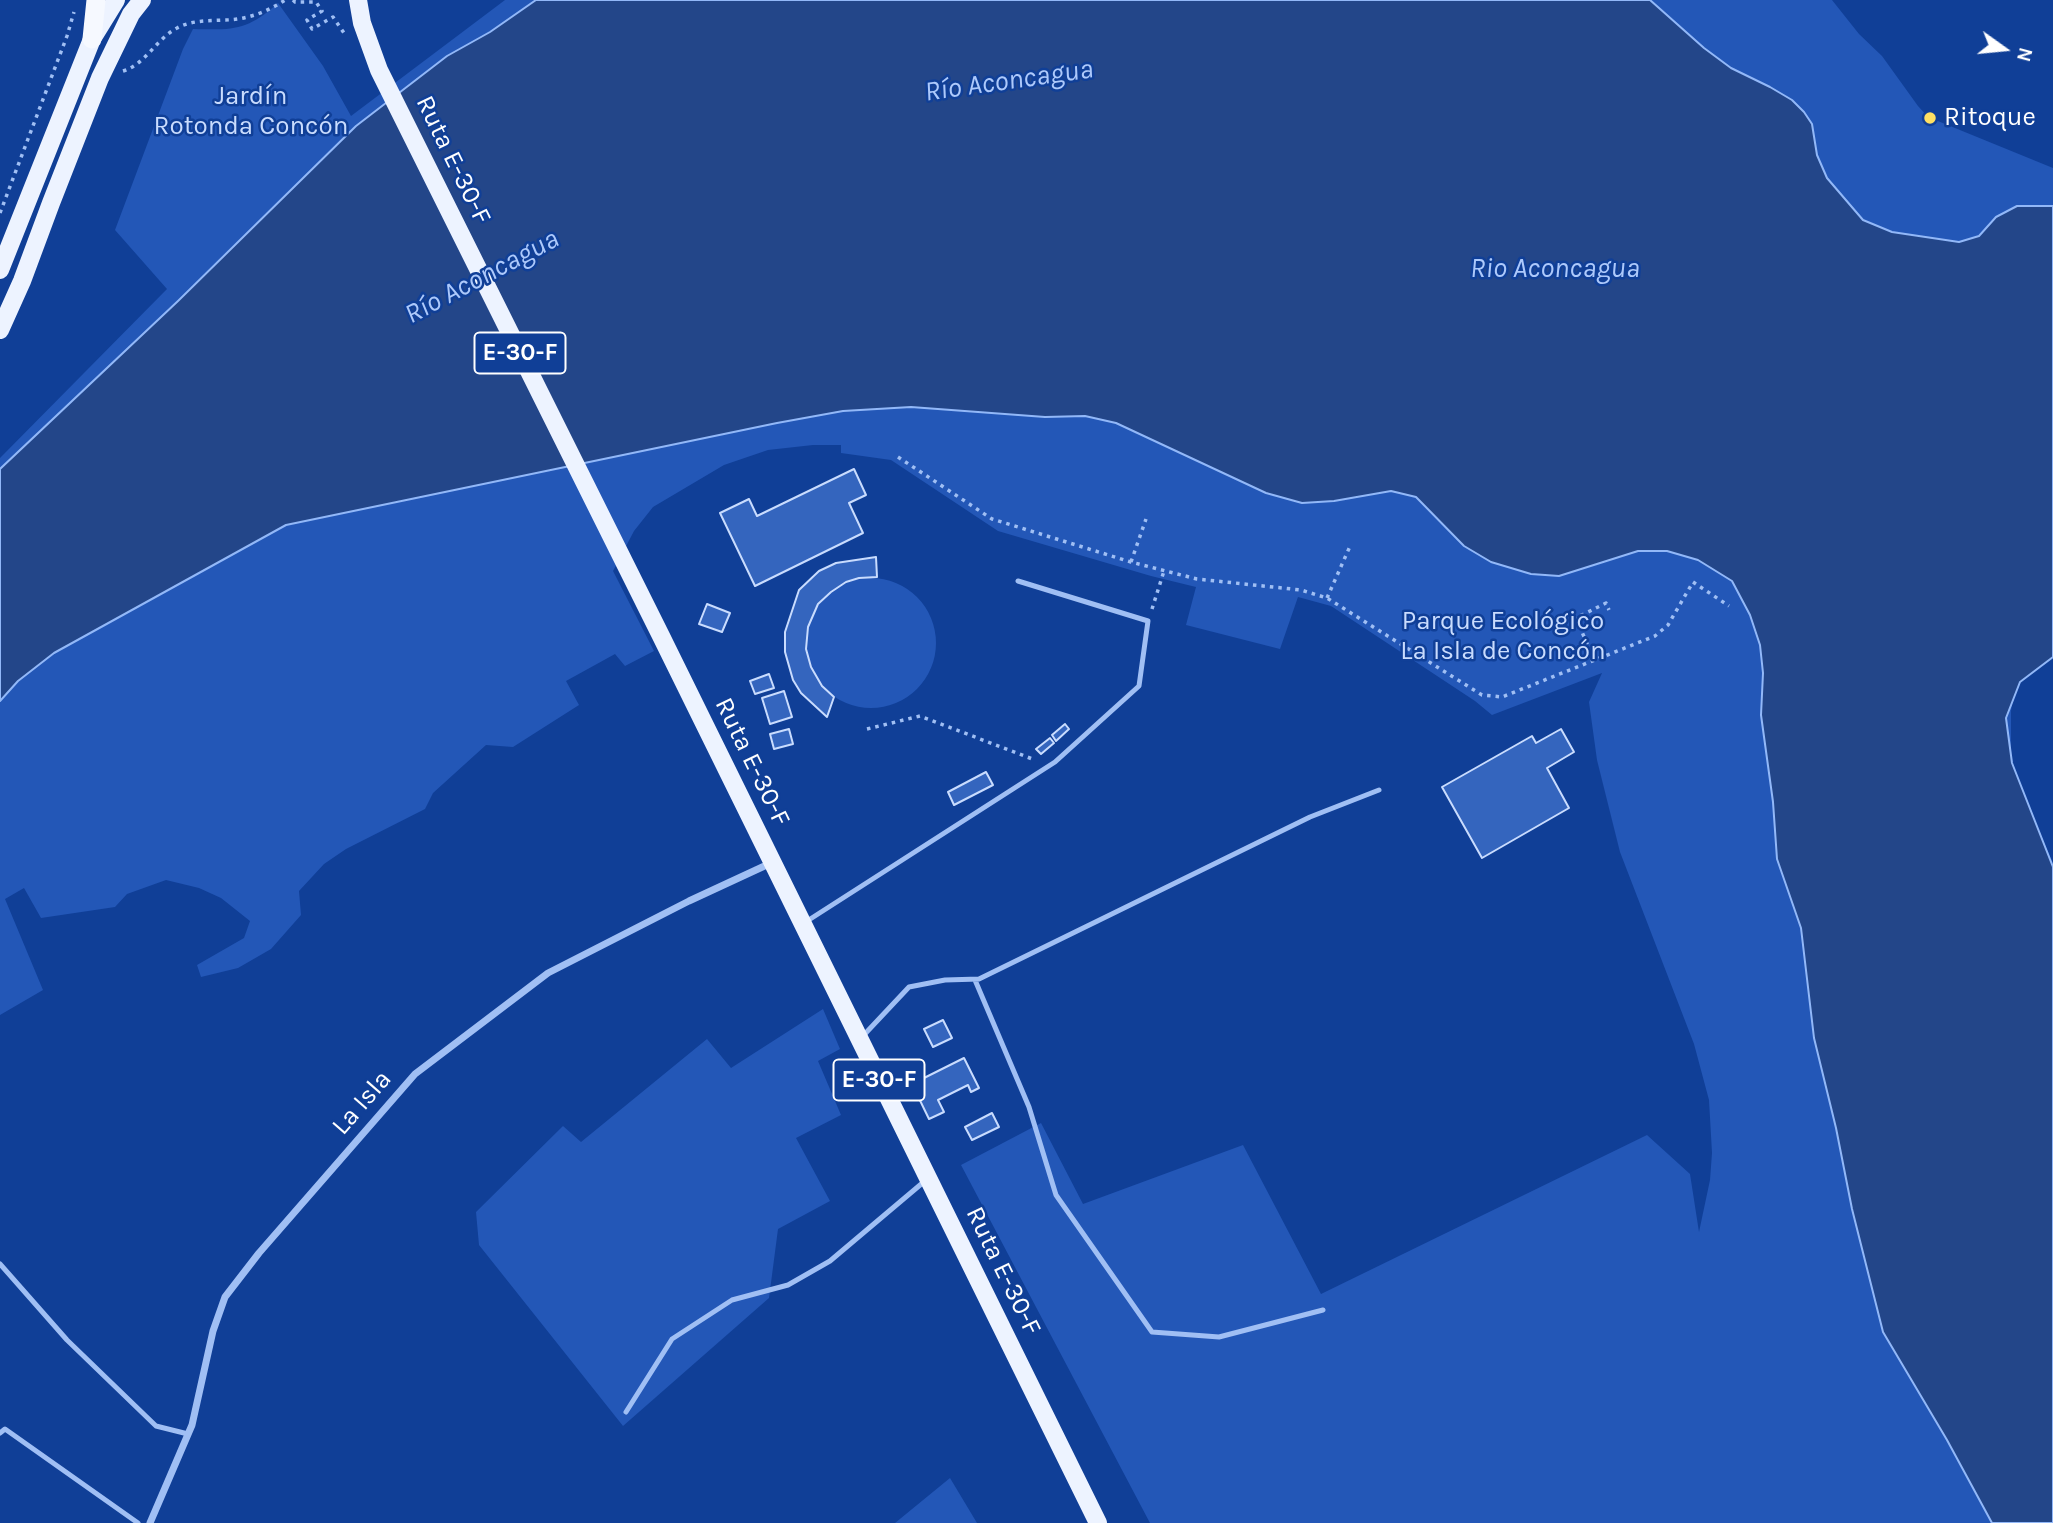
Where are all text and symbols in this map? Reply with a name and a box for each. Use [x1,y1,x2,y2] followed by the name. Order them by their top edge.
[1969,14,2039,84] north arrow
[2012,45,2037,64] text: N
[923,53,1095,109] water label: Río Aconcagua
[154,81,348,142] park label: Jardín Rotonda Concón
[409,91,497,229] street label: Ruta E-30-F
[1944,102,2036,134] place label: Ritoque
[1922,110,1938,126] marker: Ritoque
[399,222,565,332] water label: Río Aconcagua
[1470,252,1640,286] water label: Rio Aconcagua
[475,332,566,374] road number: E-30-F
[1400,606,1606,668] park label: Parque Ecológico La Isla de Concón
[708,693,796,831] street label: Ruta E-30-F
[834,1060,924,1100] road number: E-30-F
[326,1064,398,1142] street label: La Isla
[959,1202,1047,1340] street label: Ruta E-30-F

